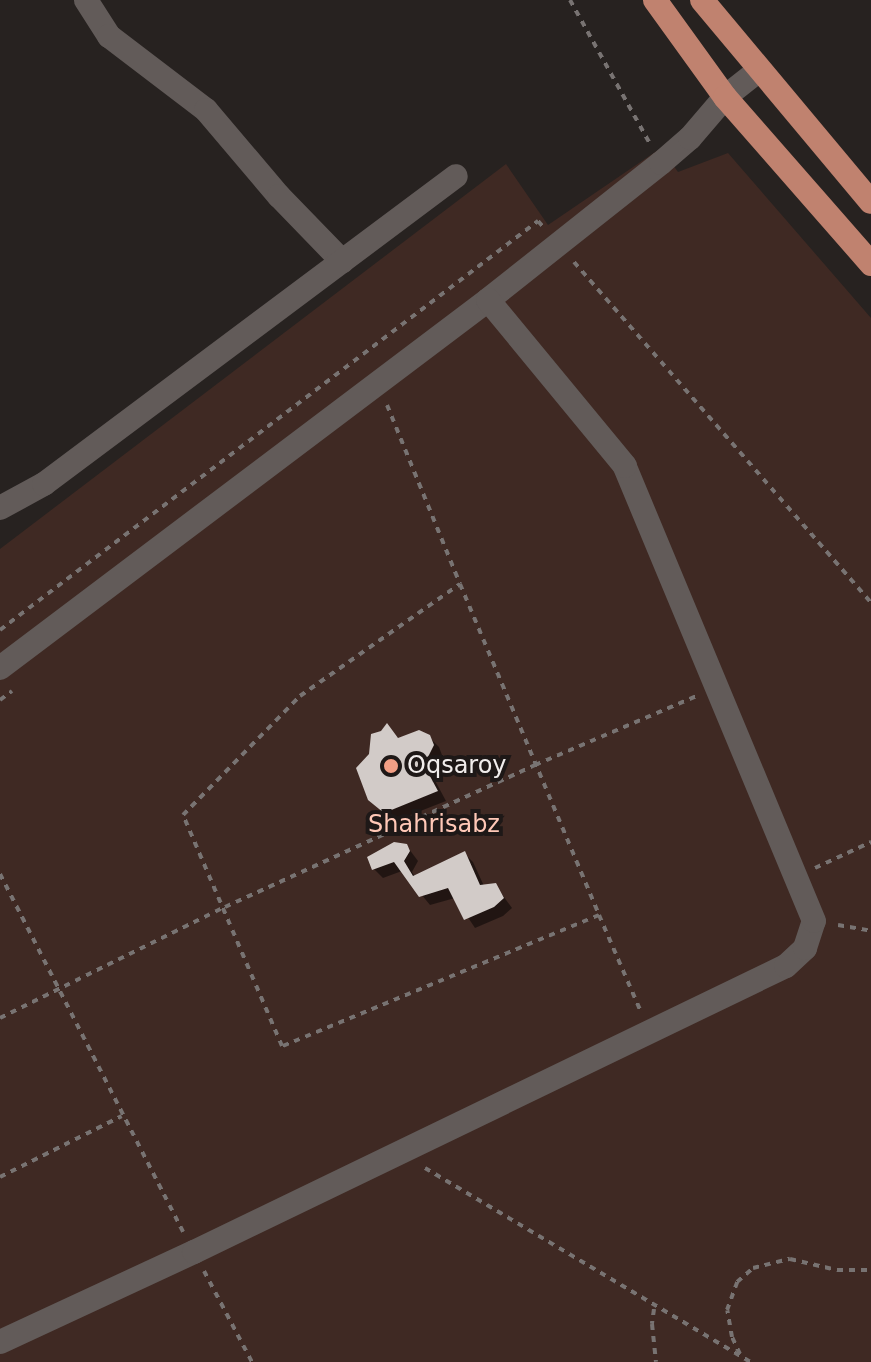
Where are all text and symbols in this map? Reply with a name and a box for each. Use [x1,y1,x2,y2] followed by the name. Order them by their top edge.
[407,752,507,780] place label: Oqsaroy
[382,757,400,775] marker: Oqsaroy
[368,811,500,839] park label: Shahrisabz

